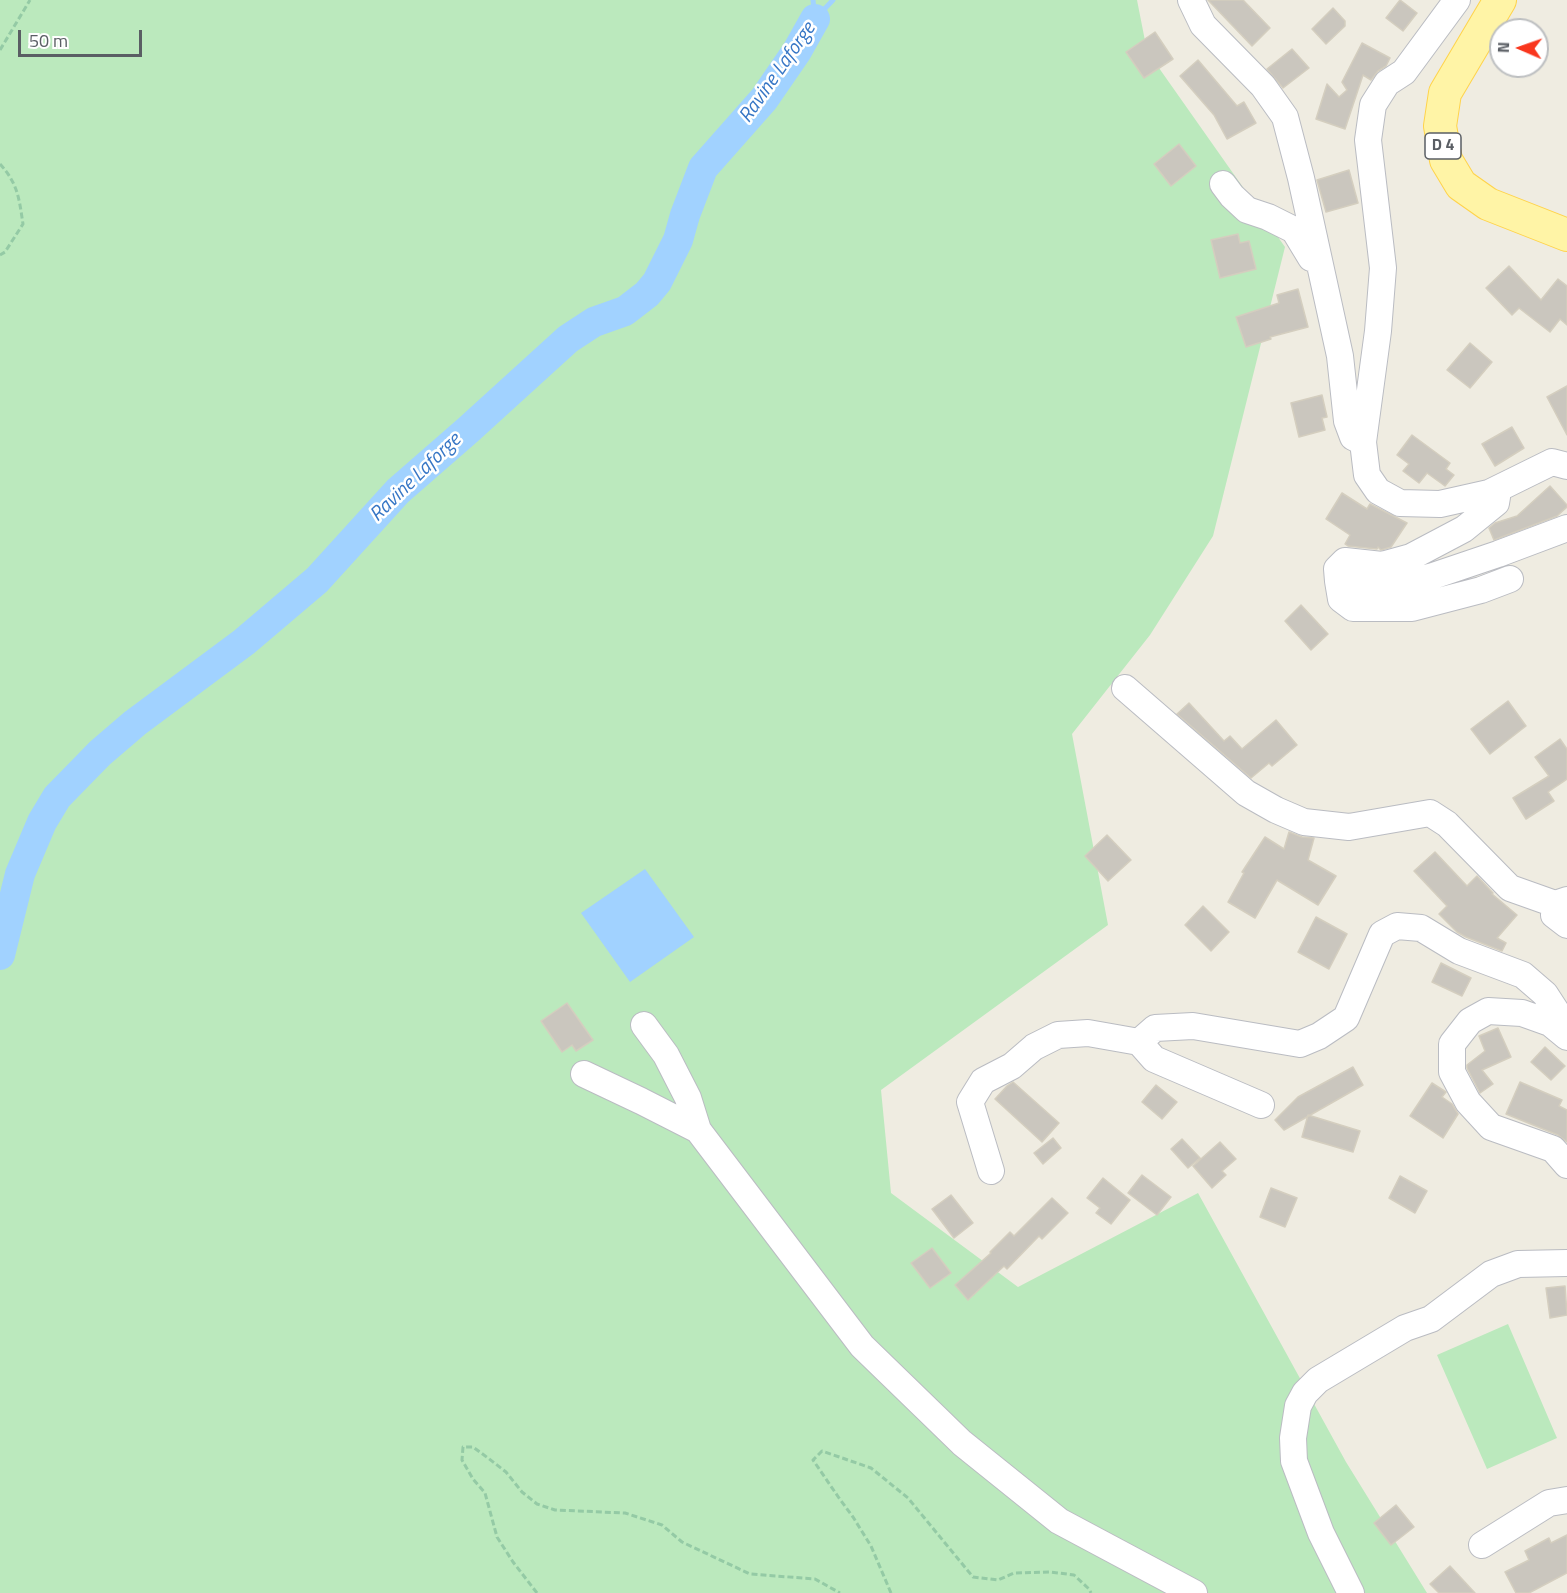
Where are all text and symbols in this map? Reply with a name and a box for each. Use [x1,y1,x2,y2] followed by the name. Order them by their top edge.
[21,18,146,56] scale bar
[735,18,821,128] water label: Ravine Laforge
[1489,18,1549,78] north arrow
[29,27,68,54] text: 50 m
[1491,41,1515,53] text: N
[1425,133,1461,159] road number: D 4
[366,429,466,527] water label: Ravine Laforge

